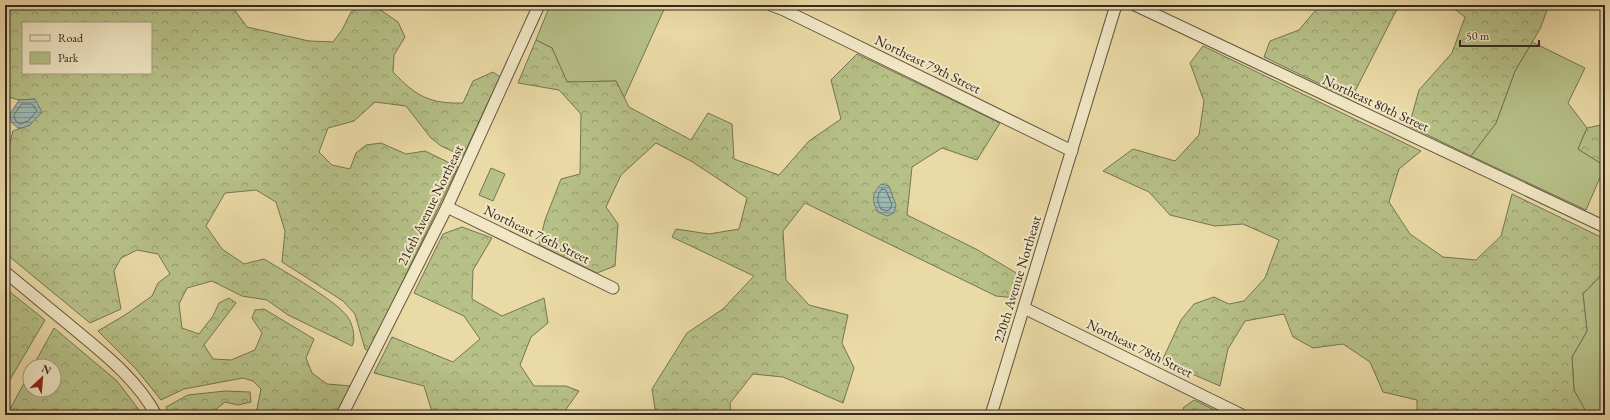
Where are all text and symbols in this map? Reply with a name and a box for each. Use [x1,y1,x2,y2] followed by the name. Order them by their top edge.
[22,22,152,74] legend
[1460,22,1539,48] scale bar
[1466,28,1490,44] text: 50 m
[58,30,84,46] text: Road
[872,31,984,98] street label: Northeast 79th Street
[58,50,79,66] text: Park
[1320,70,1433,136] street label: Northeast 80th Street
[393,141,467,268] street label: 216th Avenue Northeast
[481,201,593,268] street label: Northeast 76th Street
[989,213,1045,345] street label: 220th Avenue Northeast
[1084,315,1196,382] street label: Northeast 78th Street
[22,358,62,398] north arrow
[39,361,54,377] text: N

